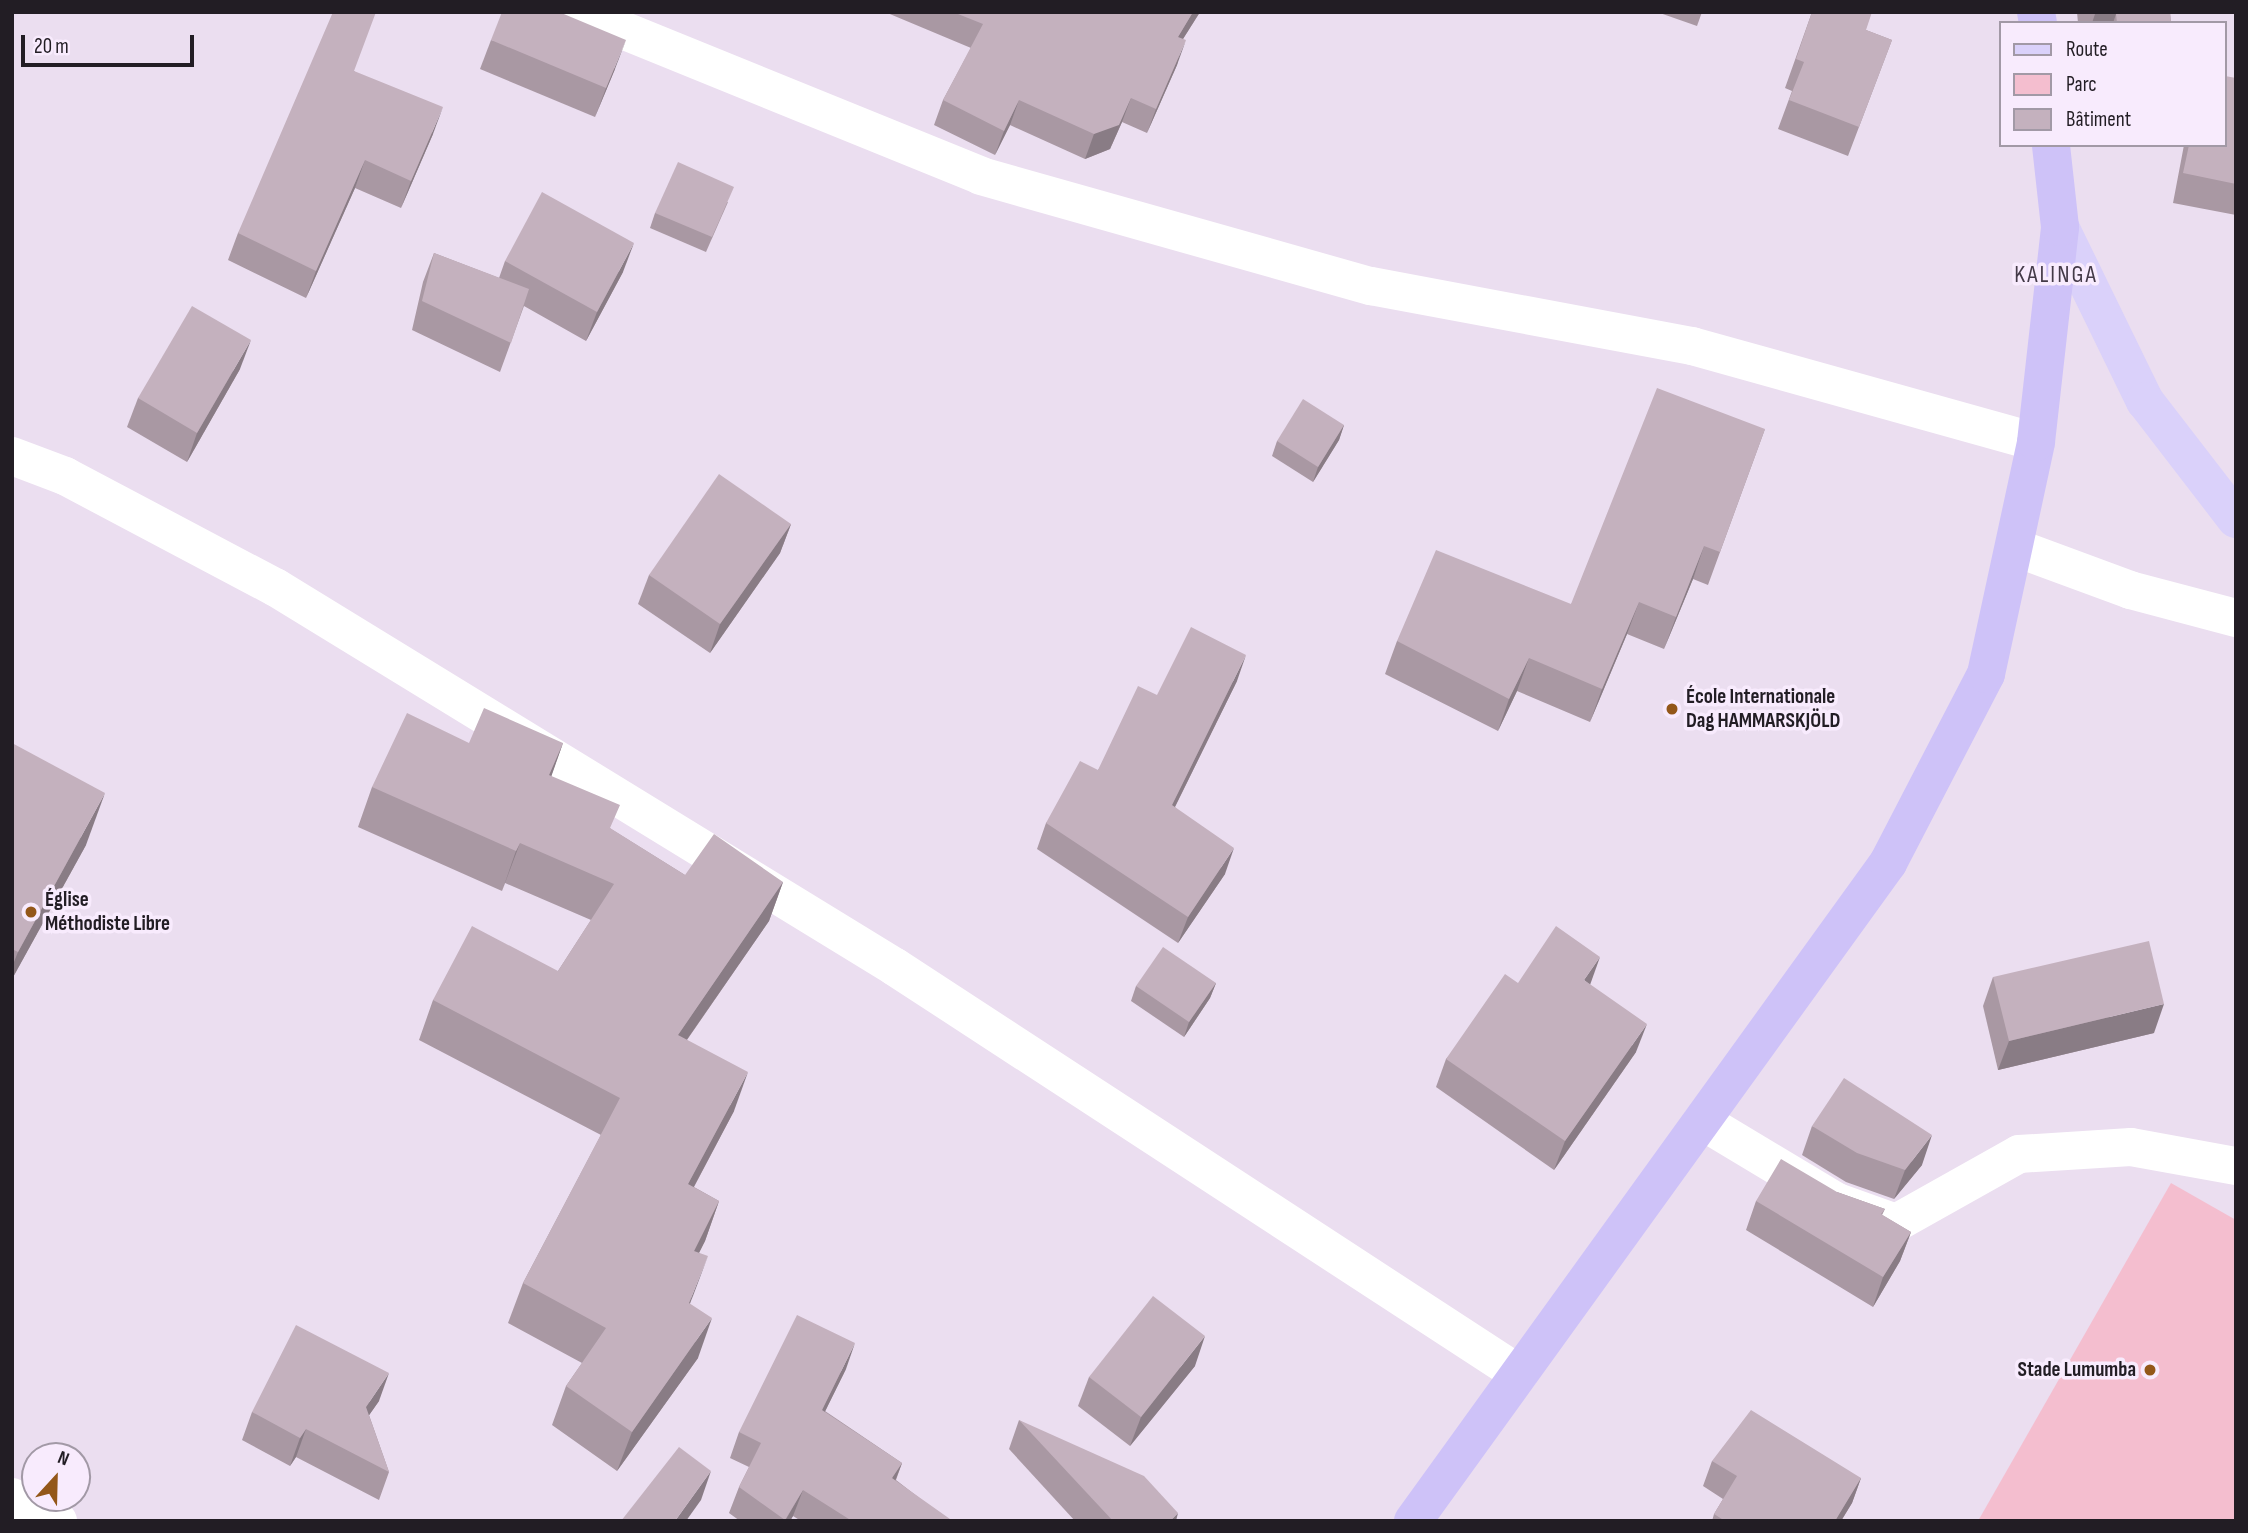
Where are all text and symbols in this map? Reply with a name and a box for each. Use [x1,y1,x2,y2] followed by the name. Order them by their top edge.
[24,21,198,65] scale bar
[2000,21,2227,147] legend
[34,34,69,59] text: 20 m
[2066,37,2108,62] text: Route
[2066,72,2097,97] text: Parc
[2066,107,2131,132] text: Bâtiment
[2015,261,2097,289] district label: KALINGA
[1686,684,1840,734] place label: École Internationale Dag HAMMARSKJÖLD
[1664,701,1680,717] marker: École Internationale Dag HAMMARSKJÖLD
[45,887,170,937] place label: Église Méthodiste Libre
[23,904,39,920] marker: Église Méthodiste Libre
[2017,1357,2136,1383] place label: Stade Lumumba
[2142,1362,2158,1378] marker: Stade Lumumba
[21,1442,91,1512] north arrow
[54,1446,72,1471] text: N

